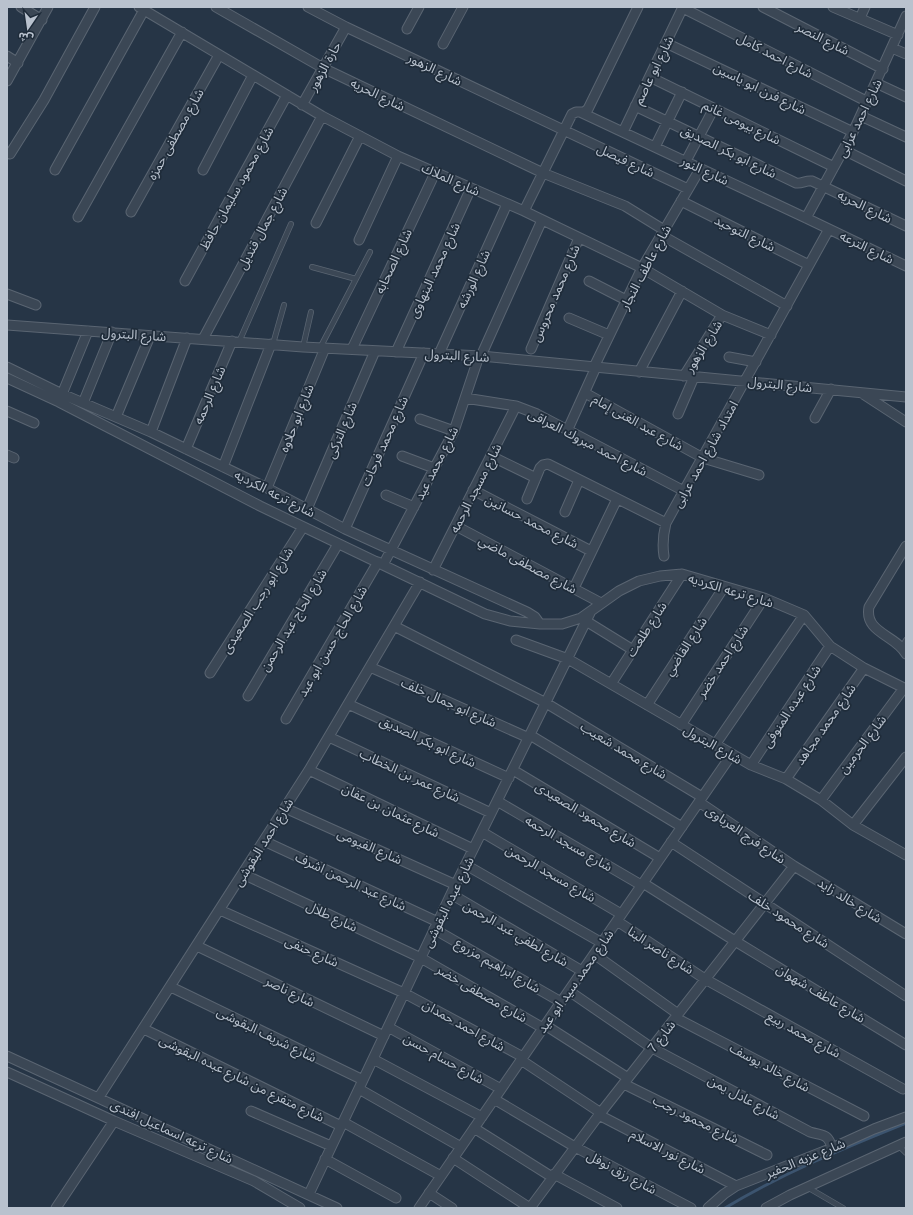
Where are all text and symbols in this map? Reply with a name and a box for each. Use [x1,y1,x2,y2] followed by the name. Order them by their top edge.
[8,8,48,48] north arrow
[792,18,852,61] street label: شارع النصر
[17,29,35,45] text: ش
[733,30,815,84] street label: شارع احمد كامل
[630,33,679,108] street label: شارع ابو عاصم
[304,39,344,94] street label: حارة الزهور
[403,49,464,92] street label: شارع الزهور
[710,60,808,120] street label: شارع فرن ابو ياسين
[347,75,407,117] street label: شارع الحريه
[834,77,888,161] street label: شارع احمد عرابى
[144,86,209,184] street label: شارع مصطفى حمزه
[699,97,783,150] street label: شارع بيومى غانم
[677,122,779,184] street label: شارع ابو بكر الصديق
[196,124,279,254] street label: شارع محمود سليمان حافظ
[594,141,657,183] street label: شارع فيصل
[676,152,731,191] street label: شارع النور
[418,160,482,202] street label: شارع الملاك
[234,184,293,273] street label: شارع جمال قنديل
[834,187,894,229] street label: شارع الحريه
[711,212,778,257] street label: شارع التوحيد
[406,220,466,322] street label: شارع محمد البنهاوى
[616,222,677,314] street label: شارع عاطف النجار
[372,226,418,297] street label: شارع الصحابه
[836,228,896,270] street label: شارع الترعه
[528,242,585,345] street label: شارع محمد محروس
[454,248,496,312] street label: شارع الورشه
[681,318,728,377] street label: شارع الزهور
[101,325,167,347] street label: شارع البترول
[424,346,490,368] street label: شارع البترول
[191,364,231,428] street label: شارع الرحمه
[747,374,813,398] street label: شارع البترول
[276,382,320,455] street label: شارع ابو حلاوه
[588,391,686,456] street label: شارع عبد الغنى إمام
[358,394,414,490] street label: شارع محمد فرحات
[670,398,744,512] street label: امتداد شارع احمد عرابى
[323,400,363,462] street label: شارع التركى
[524,406,650,482] street label: شارع احمد مبروك العراقى
[412,424,464,504] street label: شارع محمد عيد
[446,441,507,537] street label: شارع مسجد الرحمه
[231,467,318,523] street label: شارع ترعه الكرديه
[481,492,581,554] street label: شارع محمد حسانين
[475,532,579,599] street label: شارع مصطفى ماضي
[219,544,299,658] street label: شارع ابو رجب الصعيدى
[257,566,332,676] street label: شارع الحاج عبد الرحمن
[686,570,775,613] street label: شارع ترعه الكرديه
[295,583,373,701] street label: شارع الحاج حسن ابو عبد
[623,599,672,661] street label: شارع طلعت
[661,614,712,680] street label: شارع القاضي
[693,622,754,703] street label: شارع احمد خضر
[759,662,826,752] street label: شارع عبده المنوفى
[398,675,499,733] street label: شارع ابو جمال خلف
[792,681,861,769] street label: شارع محمد مجاهد
[835,712,892,778] street label: شارع الحرمين
[376,713,478,773] street label: شارع ابو بكر الصديق
[576,719,670,785] street label: شارع محمد شعيب
[679,722,745,770] street label: شارع البترول
[356,746,462,808] street label: شارع عمر بن الخطاب
[531,778,639,853] street label: شارع محمود الصعيدى
[338,780,442,843] street label: شارع عثمان بن عفان
[230,795,299,891] street label: شارع احمد البقوشى
[701,802,788,869] street label: شارع فرج العرباوى
[521,812,615,877] street label: شارع مسجد الرحمه
[334,826,404,870] street label: شارع الفيومى
[502,842,598,908] street label: شارع مسجد الرحمن
[292,849,409,916] street label: شارع عبد الرحمن اشرف
[420,854,480,951] street label: شارع عبده البقوشى
[813,875,885,929] street label: شارع خالد زايد
[744,888,832,954] street label: شارع محمود خلف
[459,897,571,972] street label: شارع لطفي عبد الرحمن
[303,898,360,938] street label: شارع طلال
[623,923,697,980] street label: شارع ناصر البنا
[534,927,619,1037] street label: شارع محمد سيد ابو عيد
[281,933,341,973] street label: شارع حنفى
[451,935,543,998] street label: شارع ابراهيم مزروع
[431,961,530,1028] street label: شارع مصطفى خضر
[772,961,868,1028] street label: شارع عاطف شهوان
[260,973,317,1013] street label: شارع ناصر
[419,997,508,1057] street label: شارع احمد حمدان
[213,1004,319,1068] street label: شارع شريف البقوشى
[763,1008,843,1063] street label: شارع محمد ربيع
[644,1017,681,1057] street label: شارع 7
[400,1030,487,1089] street label: شارع حسام حسن
[156,1032,327,1128] street label: شارع متفرع من شارع عبده البقوشى
[726,1040,812,1098] street label: شارع خالد يوسف
[704,1072,782,1125] street label: شارع عادل يمن
[649,1092,741,1149] street label: شارع محمود رجب
[107,1096,235,1169] street label: شارع ترعه اسماعيل افندى
[627,1126,708,1179] street label: شارع نور الاسلام
[762,1136,848,1184] street label: شارع عزبه الحفير
[583,1148,659,1200] street label: شارع رزق نوفل

